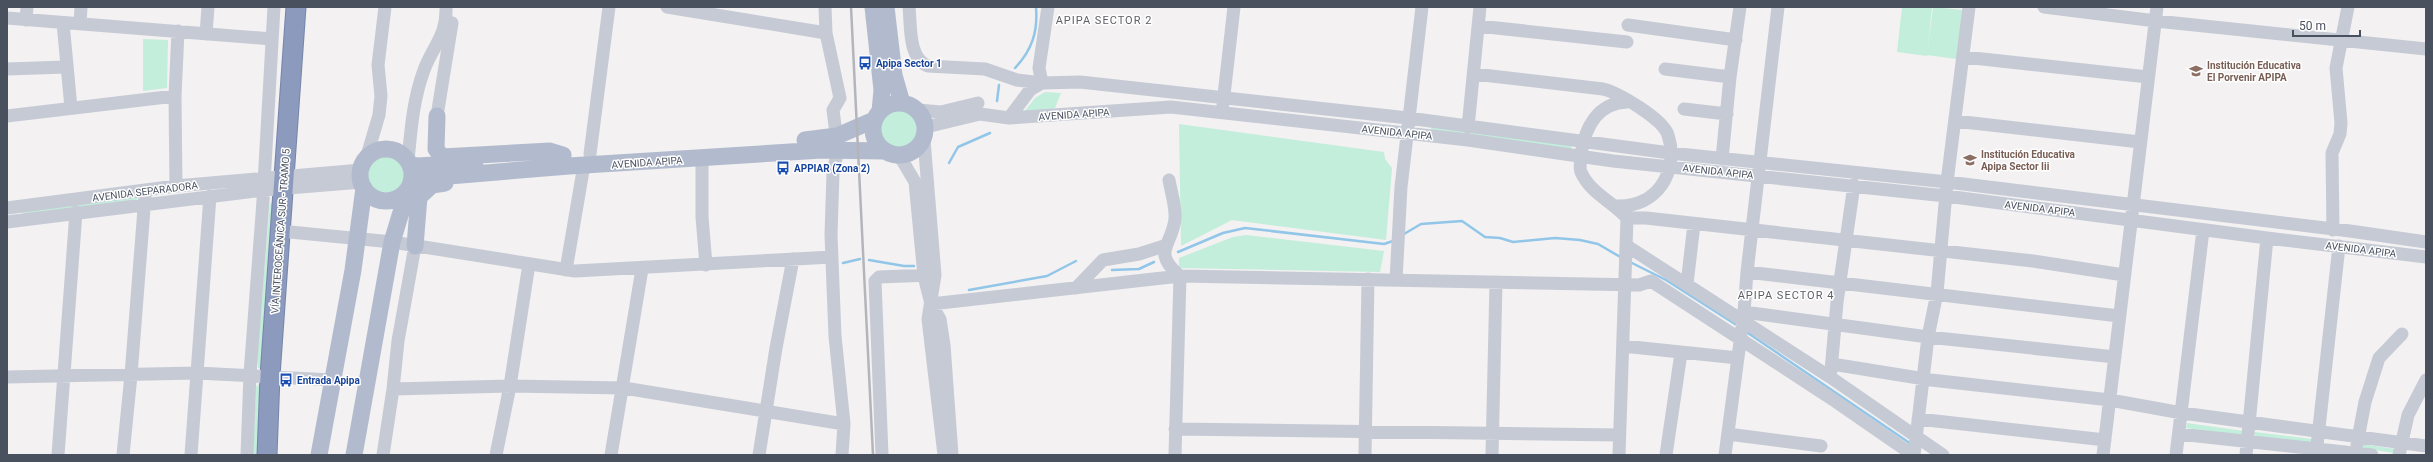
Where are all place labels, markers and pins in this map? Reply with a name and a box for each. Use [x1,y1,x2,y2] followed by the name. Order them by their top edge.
[857,55,873,71] bus stop icon: Apipa Sector 1
[876,58,942,69] place label: Apipa Sector 1
[2207,60,2302,83] place label: Institución Educativa El Porvenir APIPA
[2188,63,2204,79] school or university icon: Institución Educativa El Porvenir APIPA
[1981,149,2076,172] place label: Institución Educativa Apipa Sector Iii
[1962,152,1978,168] school or university icon: Institución Educativa Apipa Sector Iii
[775,160,791,176] bus stop icon: APPIAR (Zona 2)
[794,163,870,175] place label: APPIAR (Zona 2)
[278,372,294,388] bus stop icon: Entrada Apipa
[297,375,360,386] place label: Entrada Apipa

